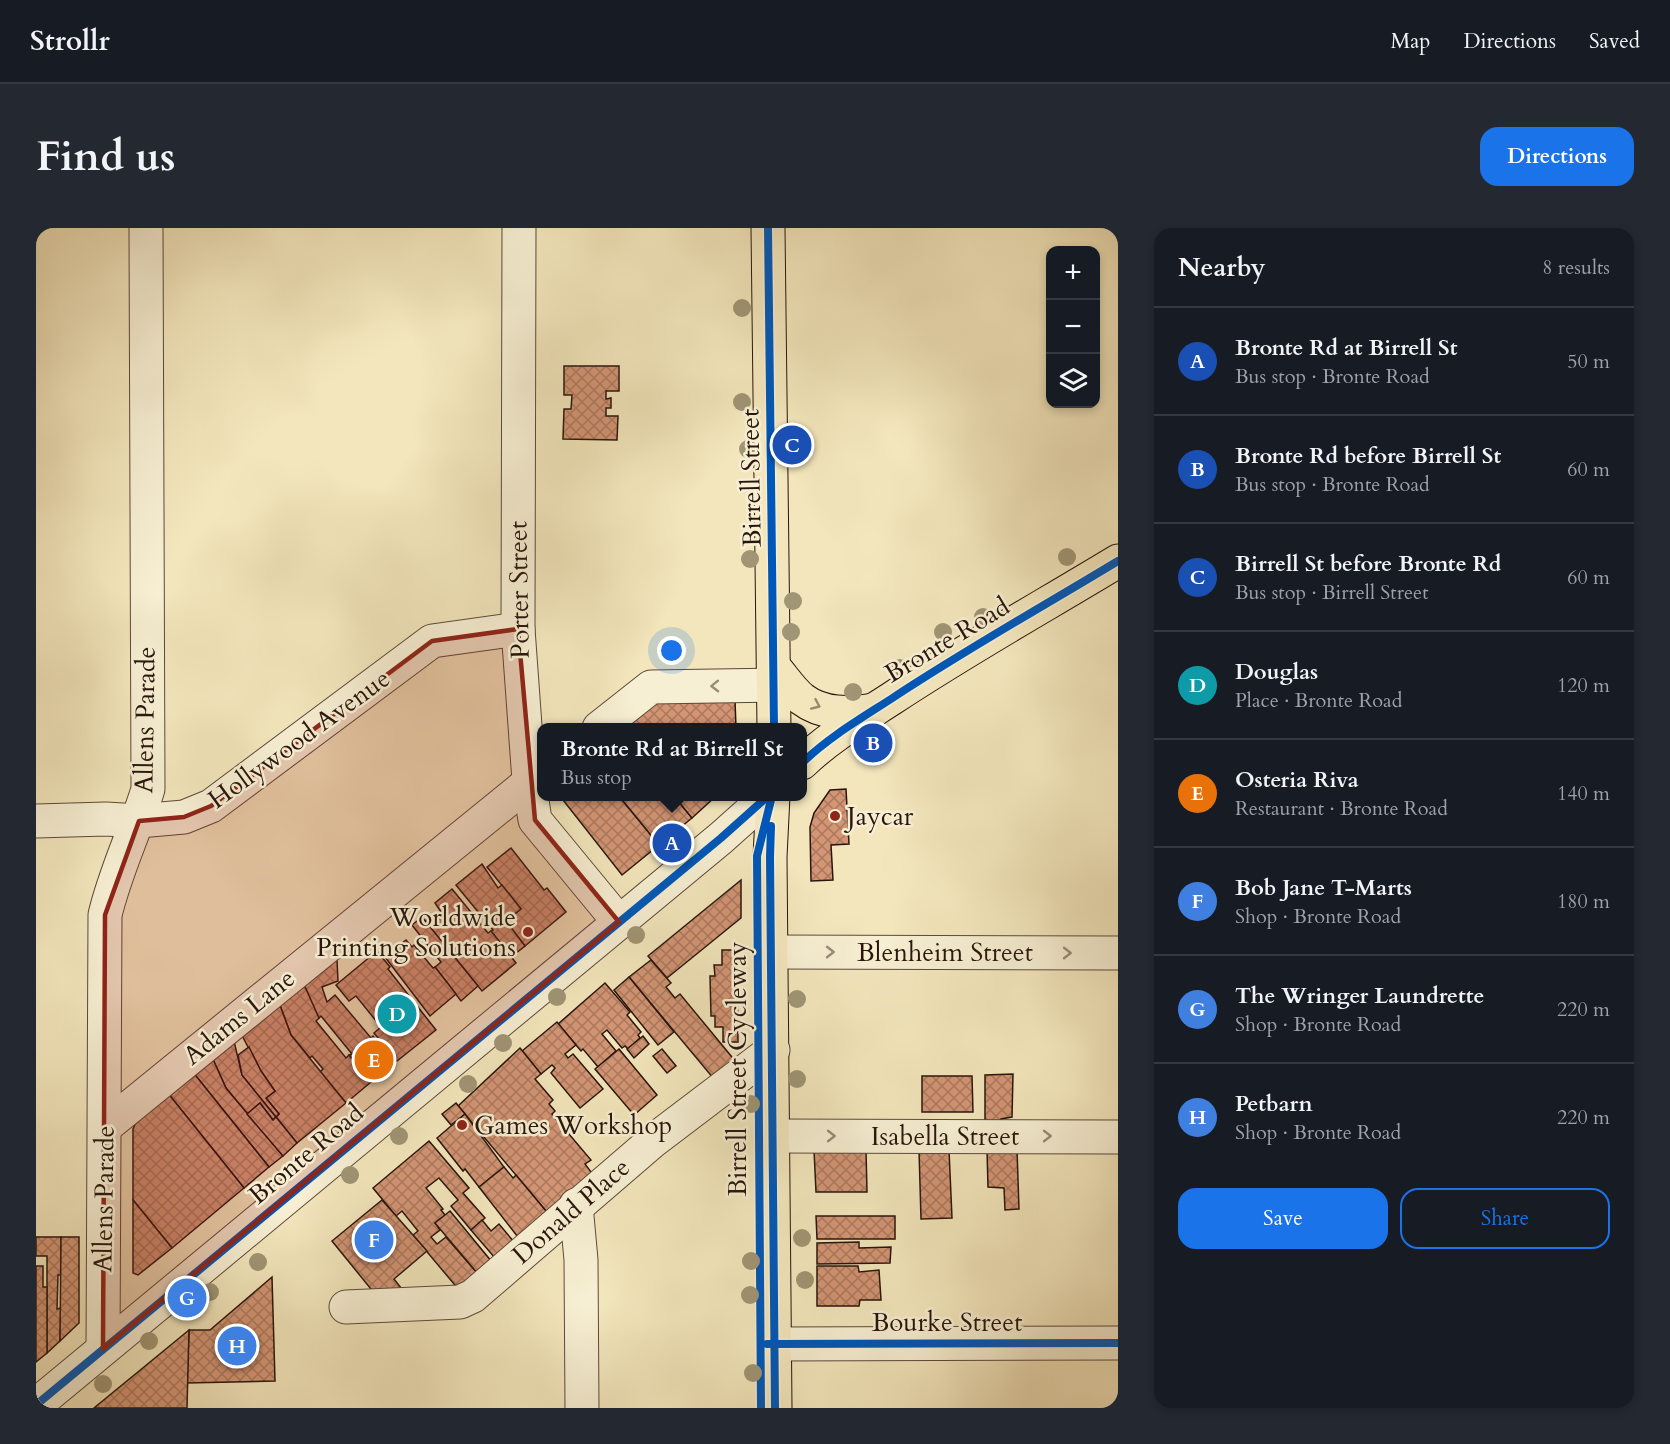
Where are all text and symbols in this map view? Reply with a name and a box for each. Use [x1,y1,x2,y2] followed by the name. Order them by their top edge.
[30,22,110,60] text: Strollr
[1390,27,1430,56] text: Map
[1463,27,1556,56] text: Directions
[1589,27,1640,56] text: Saved
[1480,127,1634,186] button: Directions
[36,128,176,185] text: Find us
[1046,246,1100,408] map controls
[1046,246,1100,300] button: +
[1178,250,1266,285] text: Nearby
[1542,254,1610,281] text: 8 results
[1046,300,1100,354] button: −
[1235,333,1458,363] text: Bronte Rd at Birrell St
[1190,348,1205,375] text: A
[1567,348,1610,375] text: 50 m
[1046,354,1100,408] button: layers
[1235,363,1430,390] text: Bus stop · Bronte Road
[732,408,770,548] street label: Birrell Street
[772,422,812,468] pin: C
[1235,441,1501,471] text: Bronte Rd before Birrell St
[1190,456,1205,483] text: B
[1567,456,1610,483] text: 60 m
[1235,471,1430,498] text: Bus stop · Bronte Road
[500,521,538,659] street label: Porter Street
[1235,549,1501,579] text: Birrell St before Bronte Rd
[1190,564,1205,591] text: C
[1567,564,1610,591] text: 60 m
[1235,579,1428,606] text: Bus stop · Birrell Street
[878,589,1016,691] street label: Bronte Road
[657,636,686,665] your location
[126,646,164,794] street label: Allens Parade
[1235,657,1318,687] text: Douglas
[201,661,397,817] street label: Hollywood Avenue
[1189,672,1206,699] text: D
[1557,672,1610,699] text: 120 m
[711,680,720,692] one-way arrow
[1235,687,1402,714] text: Place · Bronte Road
[810,698,821,710] one-way arrow
[854,720,892,766] pin: B
[537,723,807,801] popup
[561,734,783,764] text: Bronte Rd at Birrell St
[561,764,632,791] text: Bus stop
[1235,765,1359,795] text: Osteria Riva
[1191,780,1204,807] text: E
[1557,780,1610,807] text: 140 m
[1235,795,1448,822] text: Restaurant · Bronte Road
[843,799,914,834] place label: Jaycar
[828,809,842,823] marker: Jaycar
[652,820,692,866] pin: A
[1235,873,1412,903] text: Bob Jane T-Marts
[1192,888,1203,915] text: F
[1557,888,1610,915] text: 180 m
[316,900,516,965] place label: Worldwide Printing Solutions
[1235,903,1401,930] text: Shop · Bronte Road
[521,925,535,939] marker: Worldwide Printing Solutions
[857,935,1033,970] street label: Blenheim Street
[720,941,755,1197] street label: Birrell Street Cycleway
[826,946,835,958] one-way arrow
[1063,947,1072,959] one-way arrow
[176,961,302,1073] street label: Adams Lane
[1235,981,1484,1011] text: The Wringer Laundrette
[378,992,416,1036] pin: D
[1189,996,1206,1023] text: G
[1557,996,1610,1023] text: 220 m
[1235,1011,1401,1038] text: Shop · Bronte Road
[354,1038,394,1082] pin: E
[1235,1089,1313,1119] text: Petbarn
[241,1095,371,1212] street label: Bronte Road
[1189,1104,1206,1131] text: H
[1557,1104,1610,1131] text: 220 m
[474,1108,672,1143] place label: Games Workshop
[455,1118,469,1132] marker: Games Workshop
[871,1119,1019,1154] street label: Isabella Street
[1235,1119,1401,1146] text: Shop · Bronte Road
[85,1125,123,1273] street label: Allens Parade
[827,1130,836,1142] one-way arrow
[1043,1130,1052,1143] one-way arrow
[505,1150,637,1272] street label: Donald Place
[1178,1188,1388,1249] button: Save
[1400,1188,1610,1249] button: Share
[354,1218,394,1262] pin: F
[168,1276,206,1320] pin: G
[872,1305,1022,1340] street label: Bourke Street
[218,1324,256,1368] pin: H

